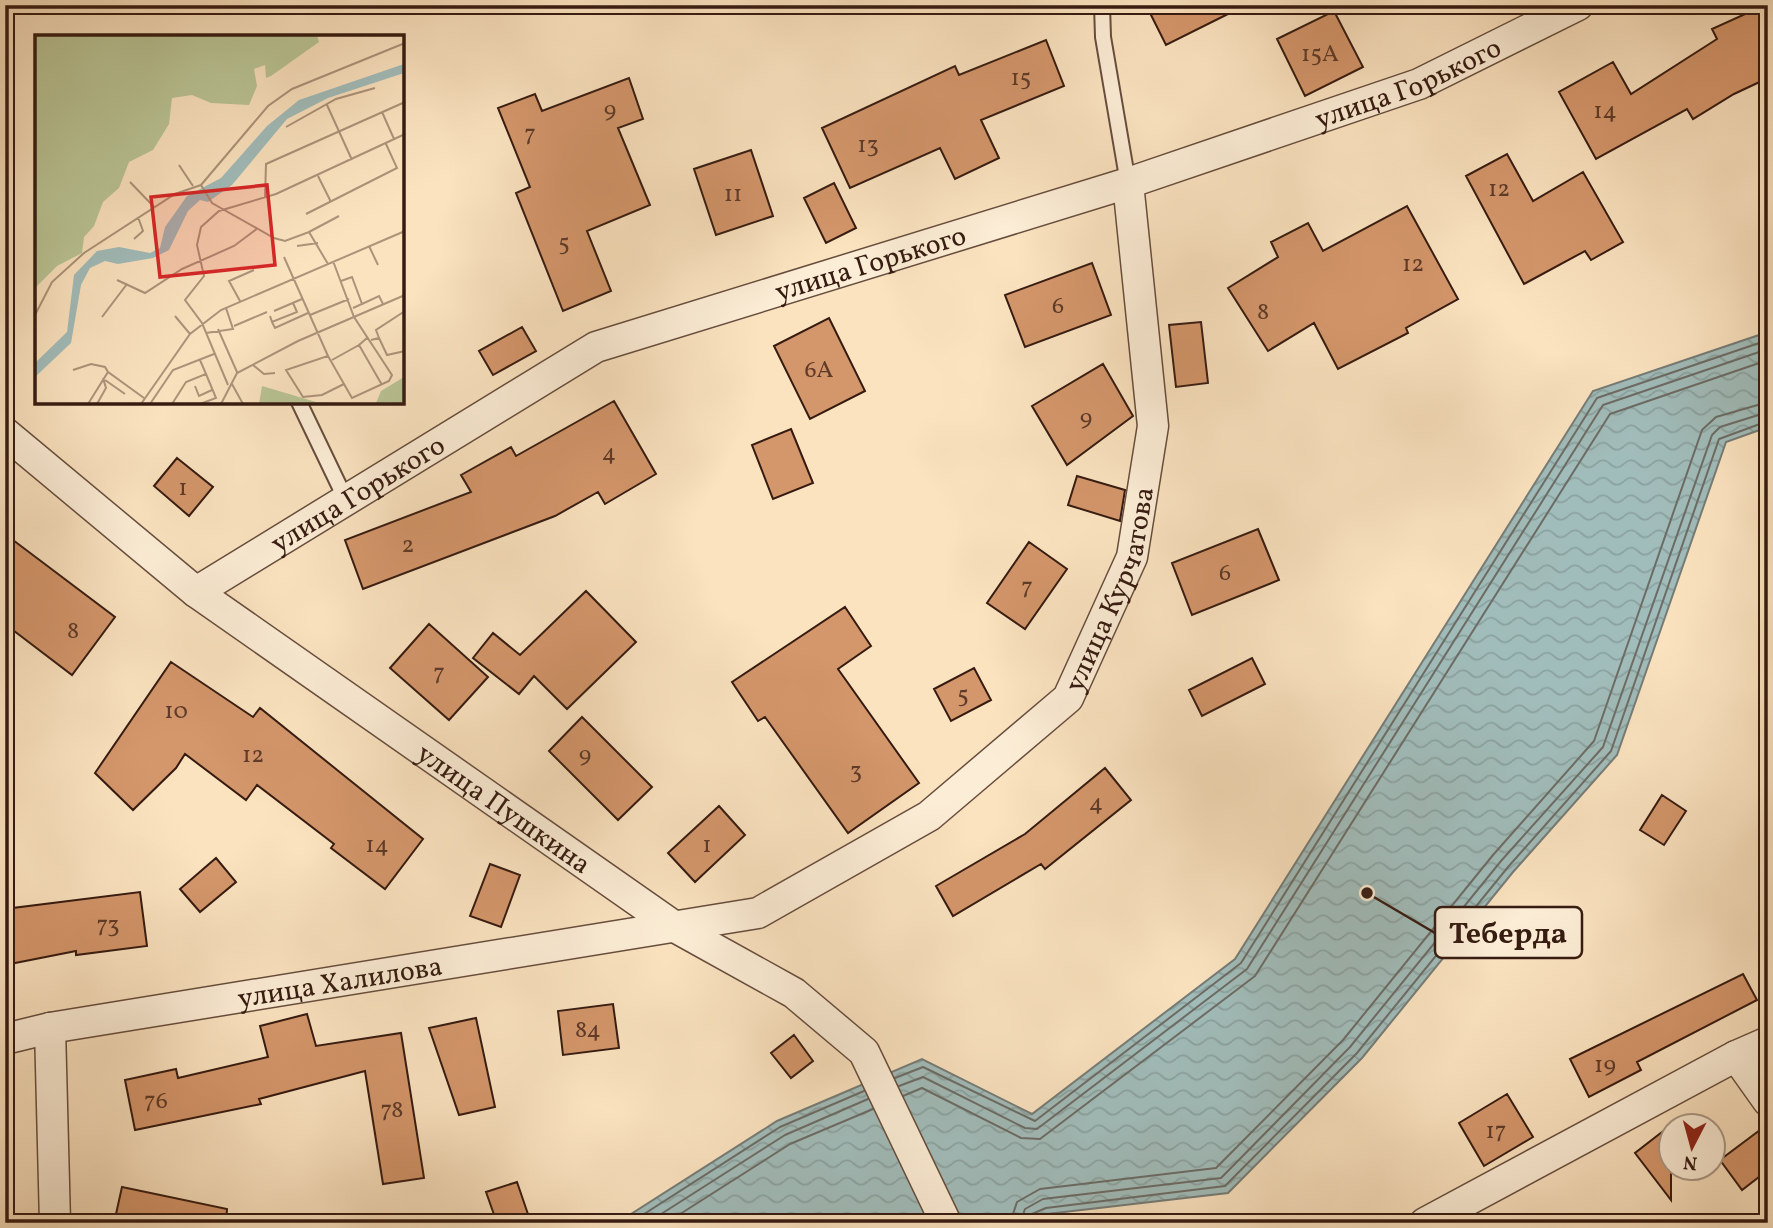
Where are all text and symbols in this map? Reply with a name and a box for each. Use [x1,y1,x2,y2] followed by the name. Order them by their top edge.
[1310,29,1508,140] street label: улица Горького
[35,35,404,404] inset map
[1301,38,1339,72] house number: 15А
[1011,62,1031,96] house number: 15
[604,94,616,128] house number: 9
[1593,95,1617,129] house number: 14
[524,118,536,152] house number: 7
[857,129,879,163] house number: 13
[1488,173,1510,207] house number: 12
[724,178,742,212] house number: 11
[770,217,971,313] street label: улица Горького
[558,227,570,261] house number: 5
[1402,248,1424,282] house number: 12
[1052,290,1064,324] house number: 6
[1257,296,1269,330] house number: 8
[804,354,834,388] house number: 6А
[1080,402,1092,436] house number: 9
[264,427,453,564] street label: улица Горького
[602,437,616,471] house number: 4
[178,472,188,506] house number: 1
[1056,484,1165,699] street label: улица Курчатова
[402,529,414,563] house number: 2
[1219,557,1231,591] house number: 6
[1021,571,1033,605] house number: 7
[67,615,79,649] house number: 8
[433,657,445,691] house number: 7
[957,679,969,713] house number: 5
[164,695,188,729] house number: 10
[408,735,598,885] street label: улица Пушкина
[242,739,264,773] house number: 12
[579,739,591,773] house number: 9
[850,755,862,789] house number: 3
[1089,787,1103,821] house number: 4
[365,829,389,863] house number: 14
[702,829,712,863] house number: 1
[1435,907,1582,958] callout: Теберда
[96,909,120,943] house number: 73
[1449,914,1567,956] text: Теберда
[235,948,446,1019] street label: улица Халилова
[575,1014,601,1048] house number: 84
[1594,1049,1616,1083] house number: 19
[144,1085,168,1119] house number: 76
[380,1094,404,1128] house number: 78
[1658,1112,1728,1182] north arrow
[1486,1115,1506,1149] house number: 17
[1682,1148,1699,1176] text: N

